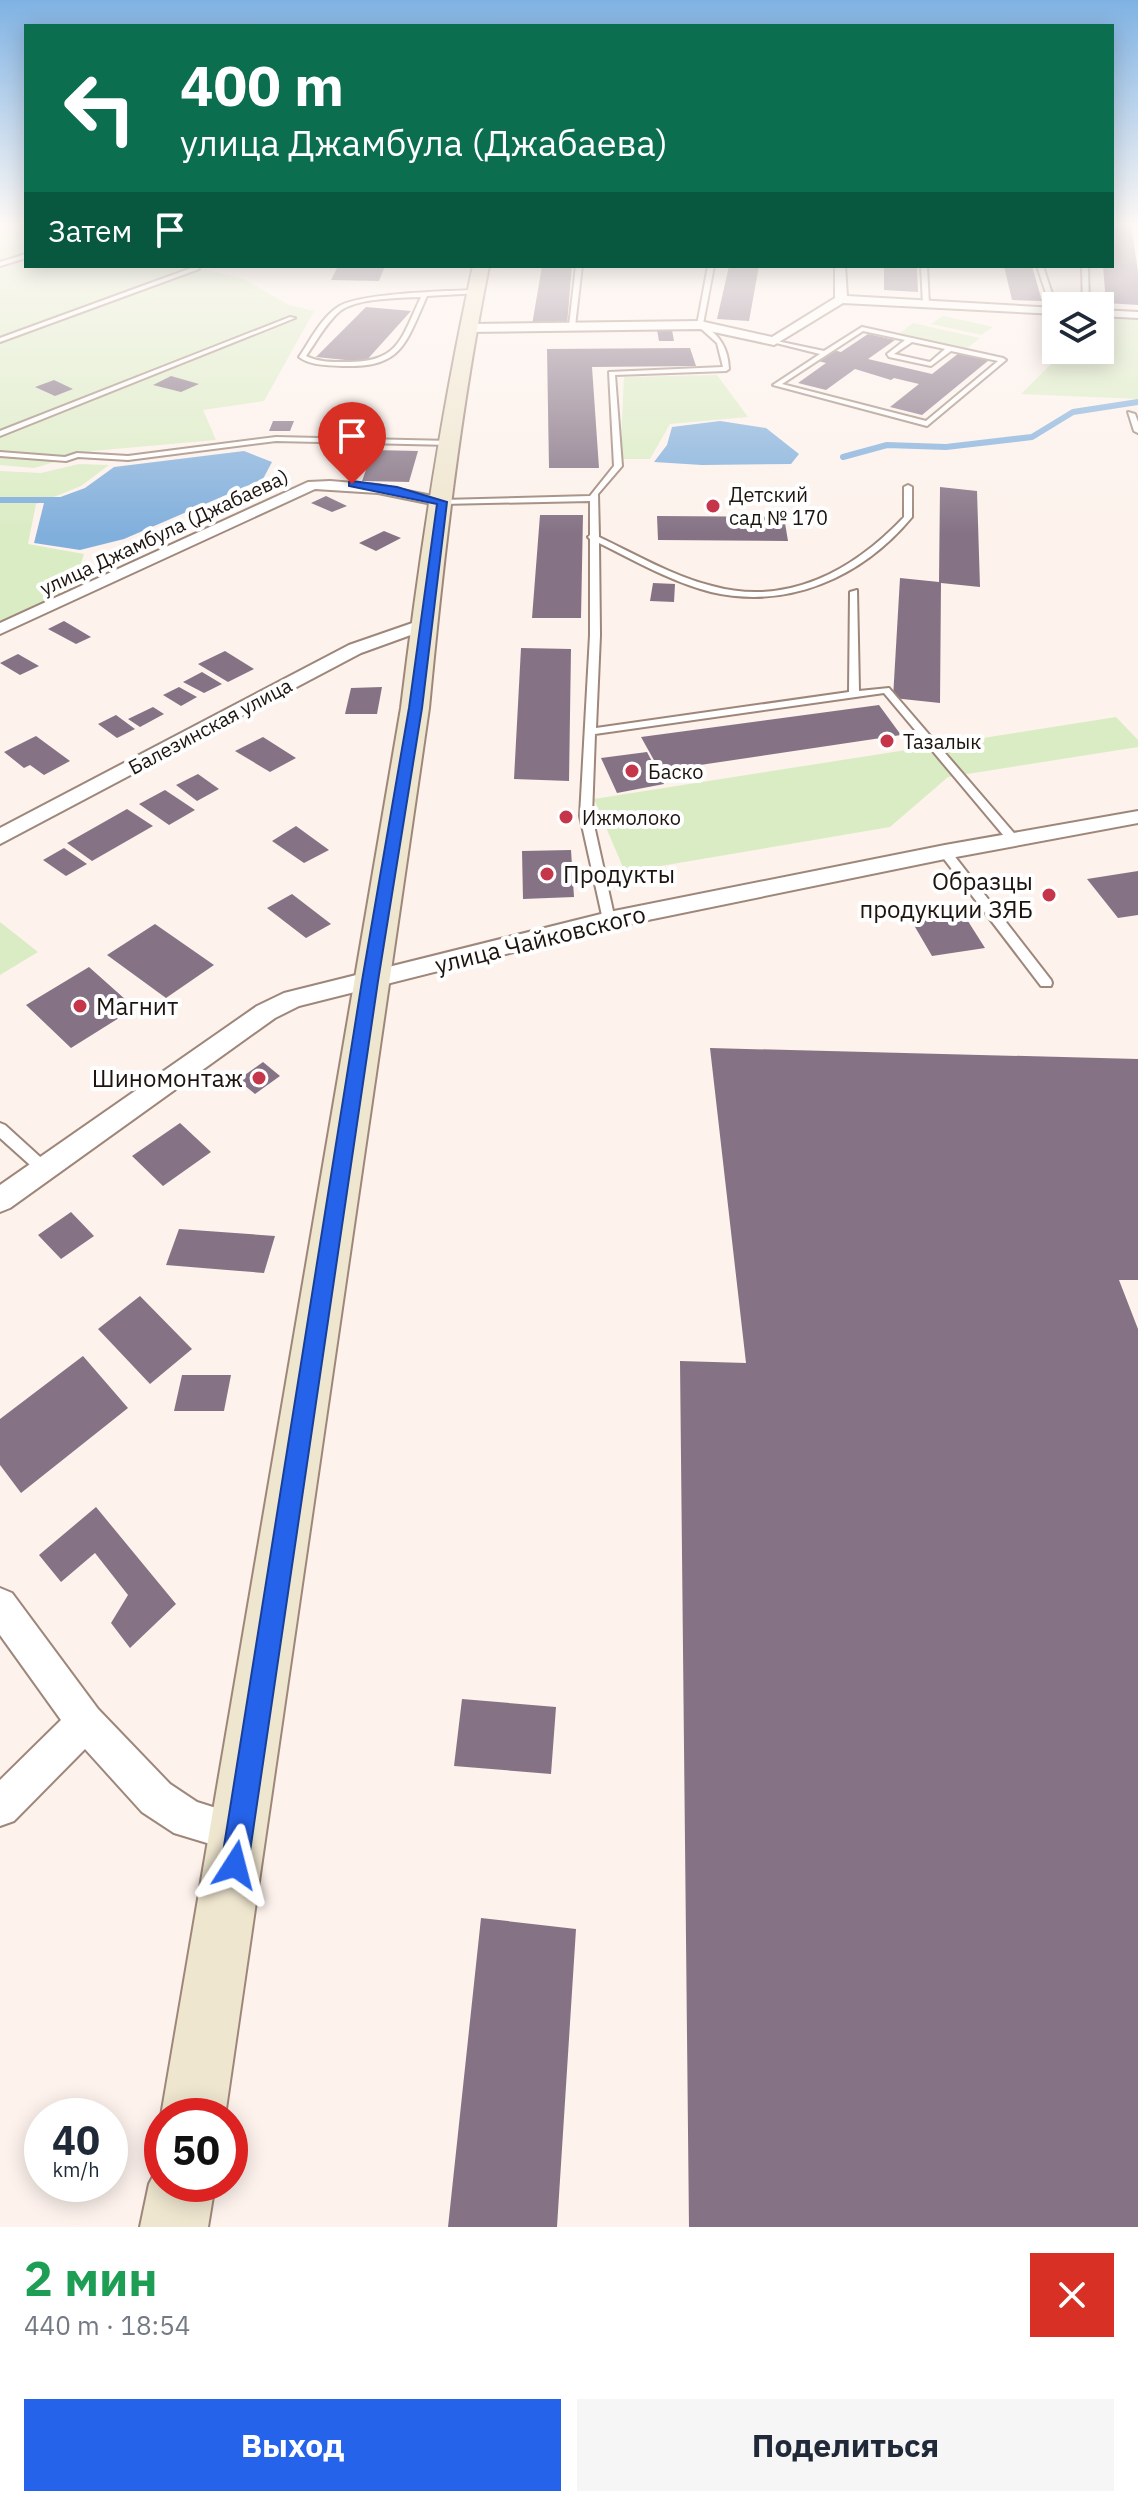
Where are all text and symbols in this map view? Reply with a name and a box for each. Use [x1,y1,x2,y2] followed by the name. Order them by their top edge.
[180,49,344,121] text: 400 m
[48,56,152,160] icon: left
[180,119,668,166] text: улица Джамбула (Джабаева)
[148,208,192,252] icon: arrive
[48,211,132,250] text: Затем
[1042,292,1114,364] map controls
[1042,292,1114,364] button: layers
[318,402,386,484] pin
[330,414,374,458] icon: arrive
[35,463,293,601] street label: улица Джамбула (Джабаева)
[729,481,828,531] place label: Детский сад № 170
[704,497,722,515] marker: Детский сад № 170
[123,671,297,781] street label: Балезинская улица
[903,728,981,755] place label: Тазалык
[878,732,896,750] marker: Тазалык
[648,758,703,785] place label: Баско
[623,762,641,780] marker: Баско
[582,804,681,831] place label: Ижмолоко
[557,808,575,826] marker: Ижмолоко
[563,858,675,890] place label: Продукты
[538,865,556,883] marker: Продукты
[859,865,1033,925] place label: Образцы продукции ЗЯБ
[1040,886,1058,904] marker: Образцы продукции ЗЯБ
[431,897,649,981] street label: улица Чайковского
[96,990,178,1022] place label: Магнит
[71,997,89,1015] marker: Магнит
[92,1062,243,1094] place label: Шиномонтаж
[250,1069,268,1087] marker: Шиномонтаж
[193,1823,277,1907] position arrow
[144,2098,248,2202] speed limit sign: 50
[52,2114,100,2166] text: 40
[52,2156,100,2183] text: km/h
[24,2247,158,2309] text: 2 мин
[1030,2253,1114,2337] button: close
[24,2308,190,2342] text: 440 m · 18:54
[24,2399,561,2491] button: Выход
[577,2399,1114,2491] button: Поделиться

